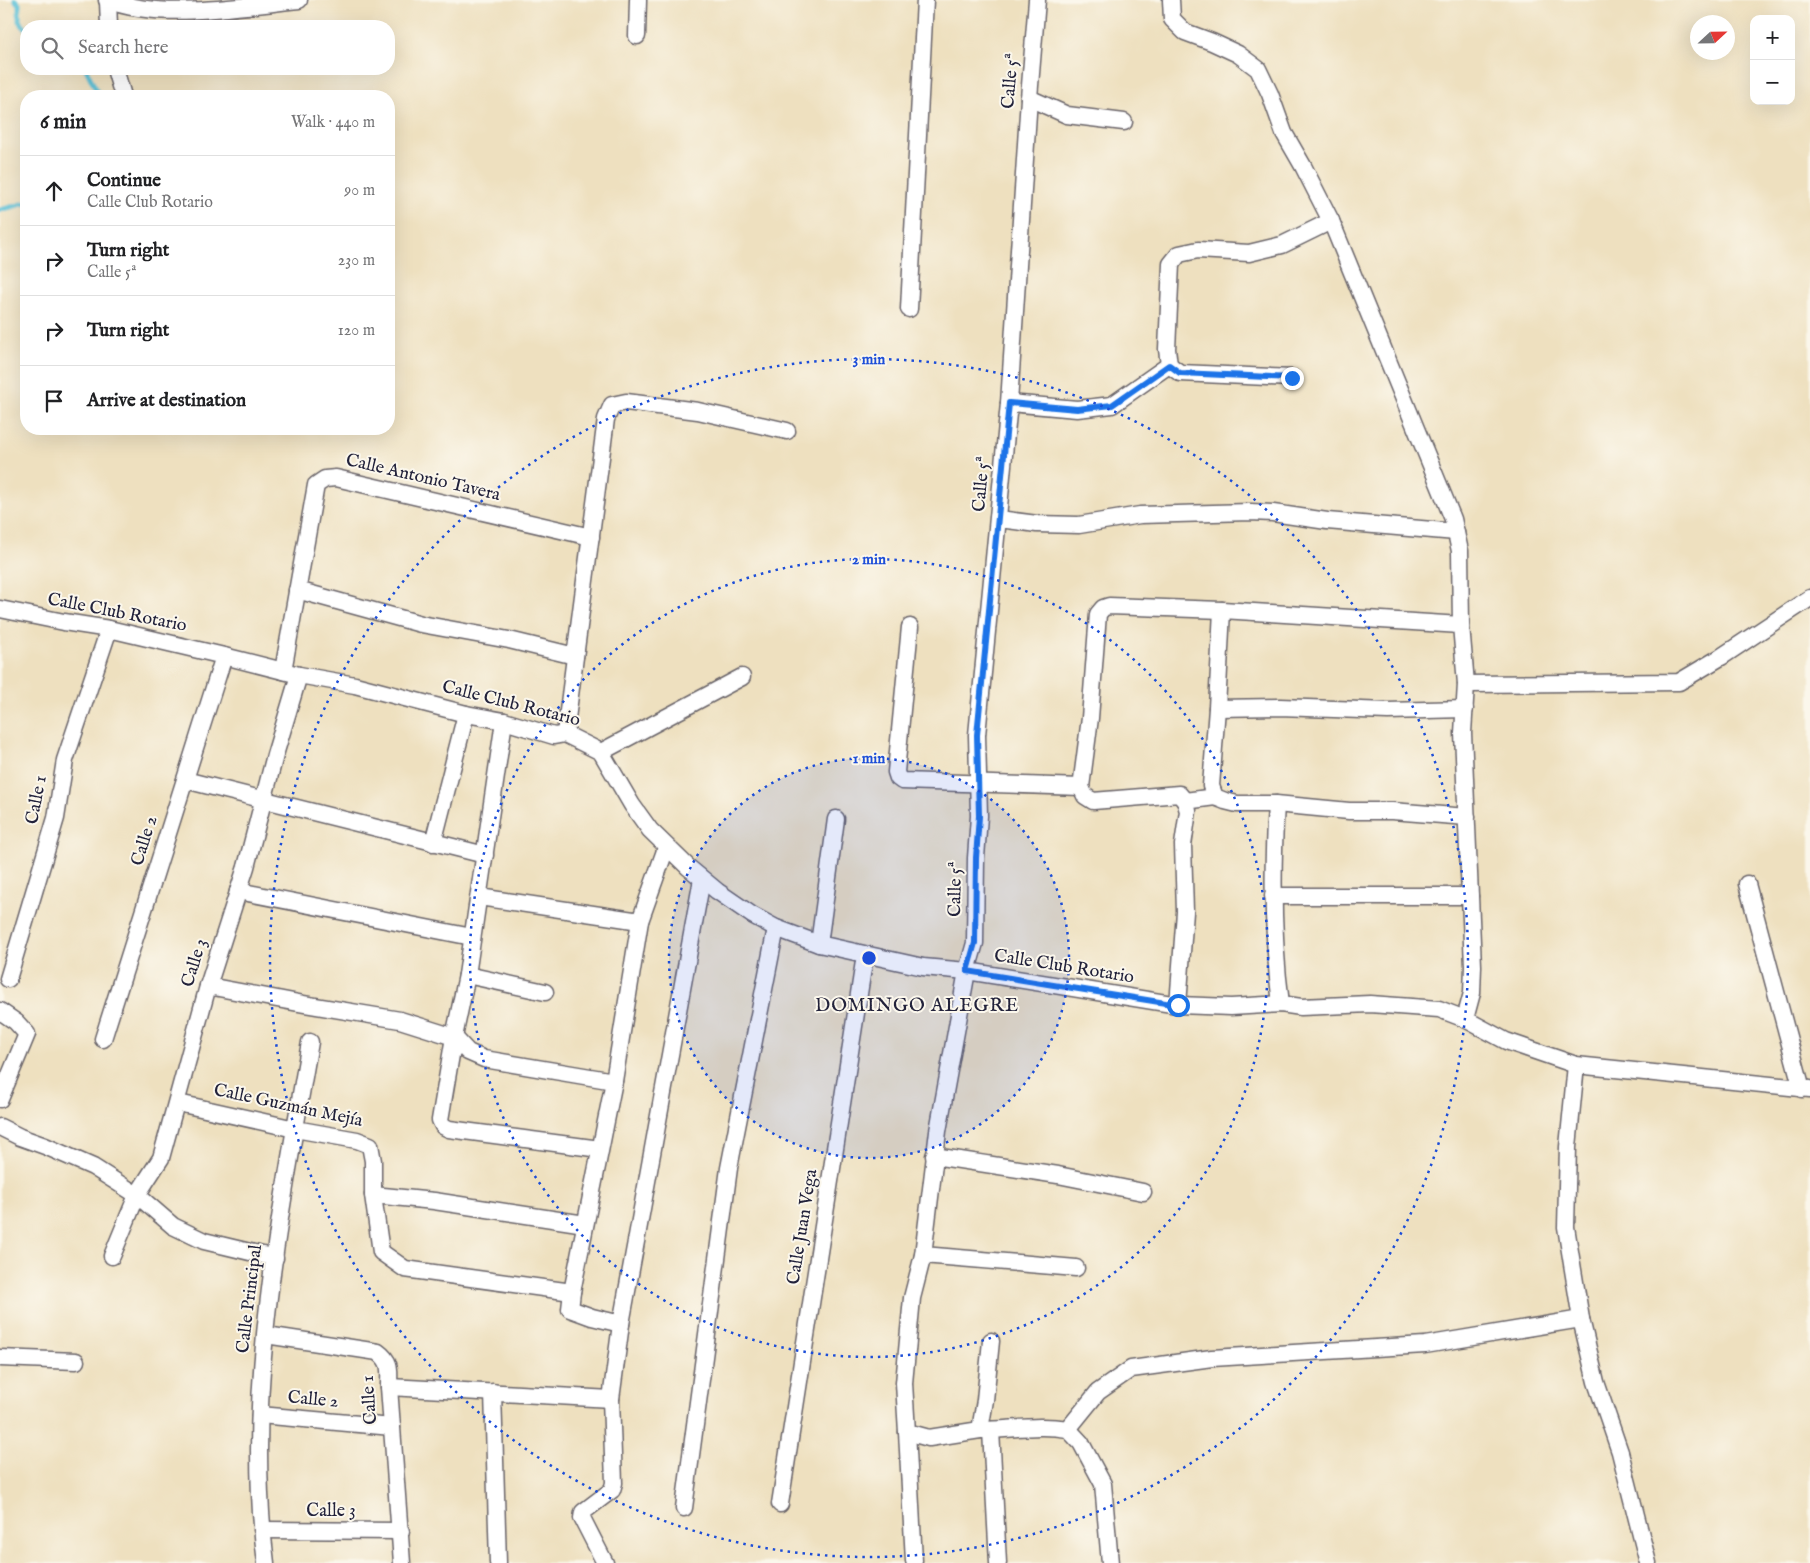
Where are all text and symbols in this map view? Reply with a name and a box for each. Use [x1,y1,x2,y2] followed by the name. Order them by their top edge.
[1690,15,1735,60] north arrow
[1750,15,1795,105] map controls
[1750,15,1795,60] button: +
[20,20,395,75] search box
[38,34,66,62] icon: search
[78,36,169,60] text: Search here
[997,52,1025,110] street label: Calle 5ª
[1750,60,1795,105] button: −
[40,109,86,136] text: 6 min
[291,113,375,133] text: Walk · 440 m
[87,169,161,193] text: Continue
[40,177,68,205] icon: ahead
[344,181,375,201] text: 90 m
[87,193,213,213] text: Calle Club Rotario
[87,239,169,263] text: Turn right
[40,247,68,275] icon: right
[338,251,375,271] text: 230 m
[87,263,137,283] text: Calle 5ª
[40,317,68,345] icon: right
[87,319,169,343] text: Turn right
[338,321,375,341] text: 120 m
[853,350,885,369] text: 3 min
[1281,367,1304,390] route end
[40,387,68,415] icon: arrive
[87,389,246,413] text: Arrive at destination
[343,449,503,507] street label: Calle Antonio Tavera
[968,455,996,513] street label: Calle 5ª
[852,550,886,569] text: 2 min
[45,588,189,638] street label: Calle Club Rotario
[440,676,583,732] street label: Calle Club Rotario
[853,749,885,768] text: 1 min
[21,774,53,826] street label: Calle 1
[127,813,163,869] street label: Calle 2
[944,861,968,917] street label: Calle 5ª
[177,936,213,990] street label: Calle 3
[992,945,1136,989] street label: Calle Club Rotario
[860,949,878,967] centre of rings
[815,994,1019,1018] district label: DOMINGO ALEGRE
[1167,994,1190,1017] route start
[211,1079,365,1133] street label: Calle Guzmán Mejía
[783,1167,824,1286] street label: Calle Juan Vega
[232,1243,268,1354] street label: Calle Principal
[357,1375,383,1425] street label: Calle 1
[287,1386,339,1414] street label: Calle 2
[306,1500,356,1523] street label: Calle 3

